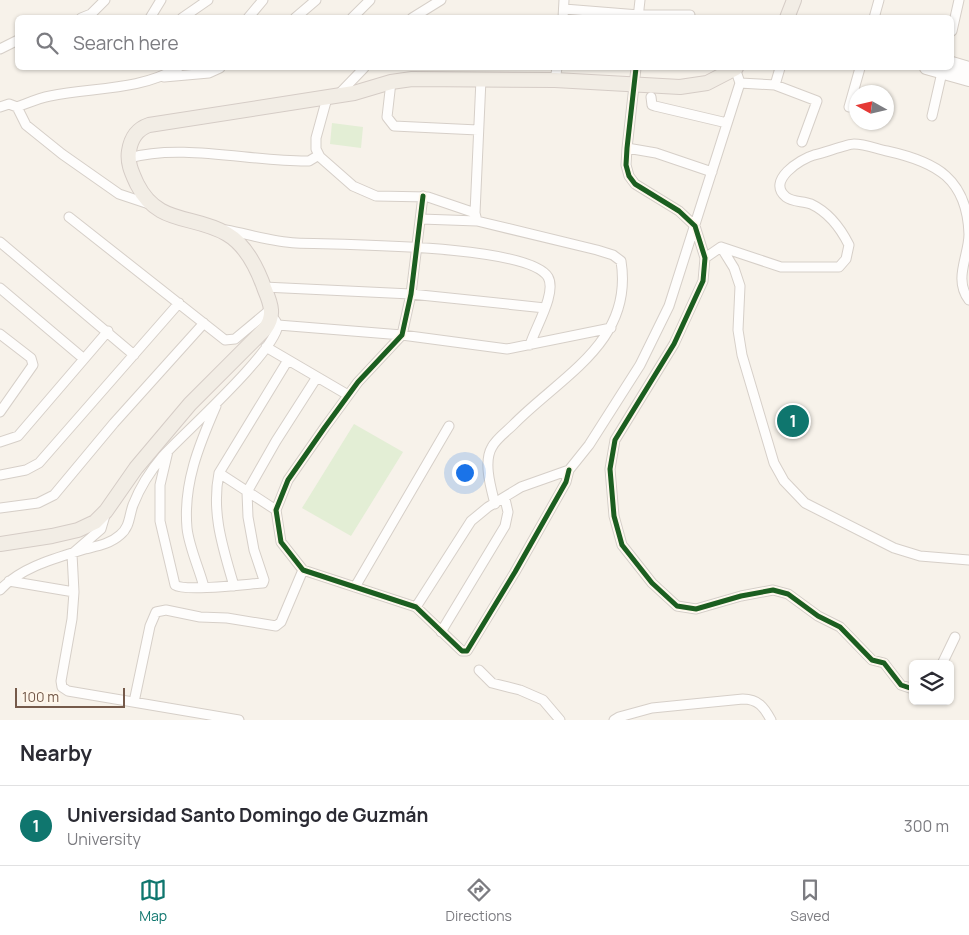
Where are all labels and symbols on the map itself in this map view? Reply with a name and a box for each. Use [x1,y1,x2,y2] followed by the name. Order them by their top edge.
[849,85,894,130] north arrow
[777,402,809,440] pin: 1
[452,460,478,486] your location
[15,685,125,708] scale bar

